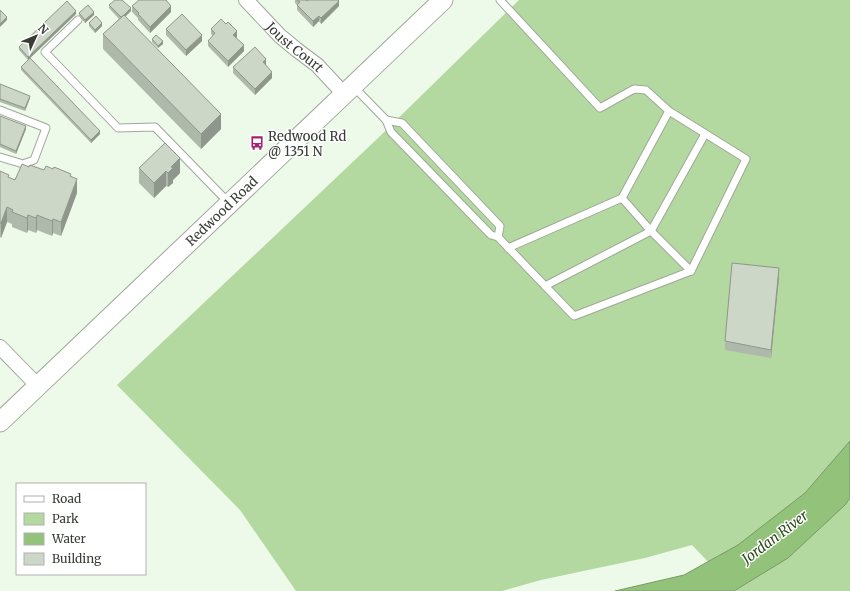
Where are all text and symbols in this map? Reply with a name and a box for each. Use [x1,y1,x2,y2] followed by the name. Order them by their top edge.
[16,16,56,56] north arrow
[262,18,328,75] street label: Joust Court
[35,21,51,37] text: N
[268,128,346,160] place label: Redwood Rd @ 1351 N
[249,135,265,151] bus stop icon: Redwood Rd @ 1351 N
[182,173,261,249] street label: Redwood Road
[16,483,146,575] legend
[52,491,81,506] text: Road
[737,506,812,569] water label: Jordan River
[52,511,79,526] text: Park
[51,531,87,546] text: Water
[52,551,102,566] text: Building

